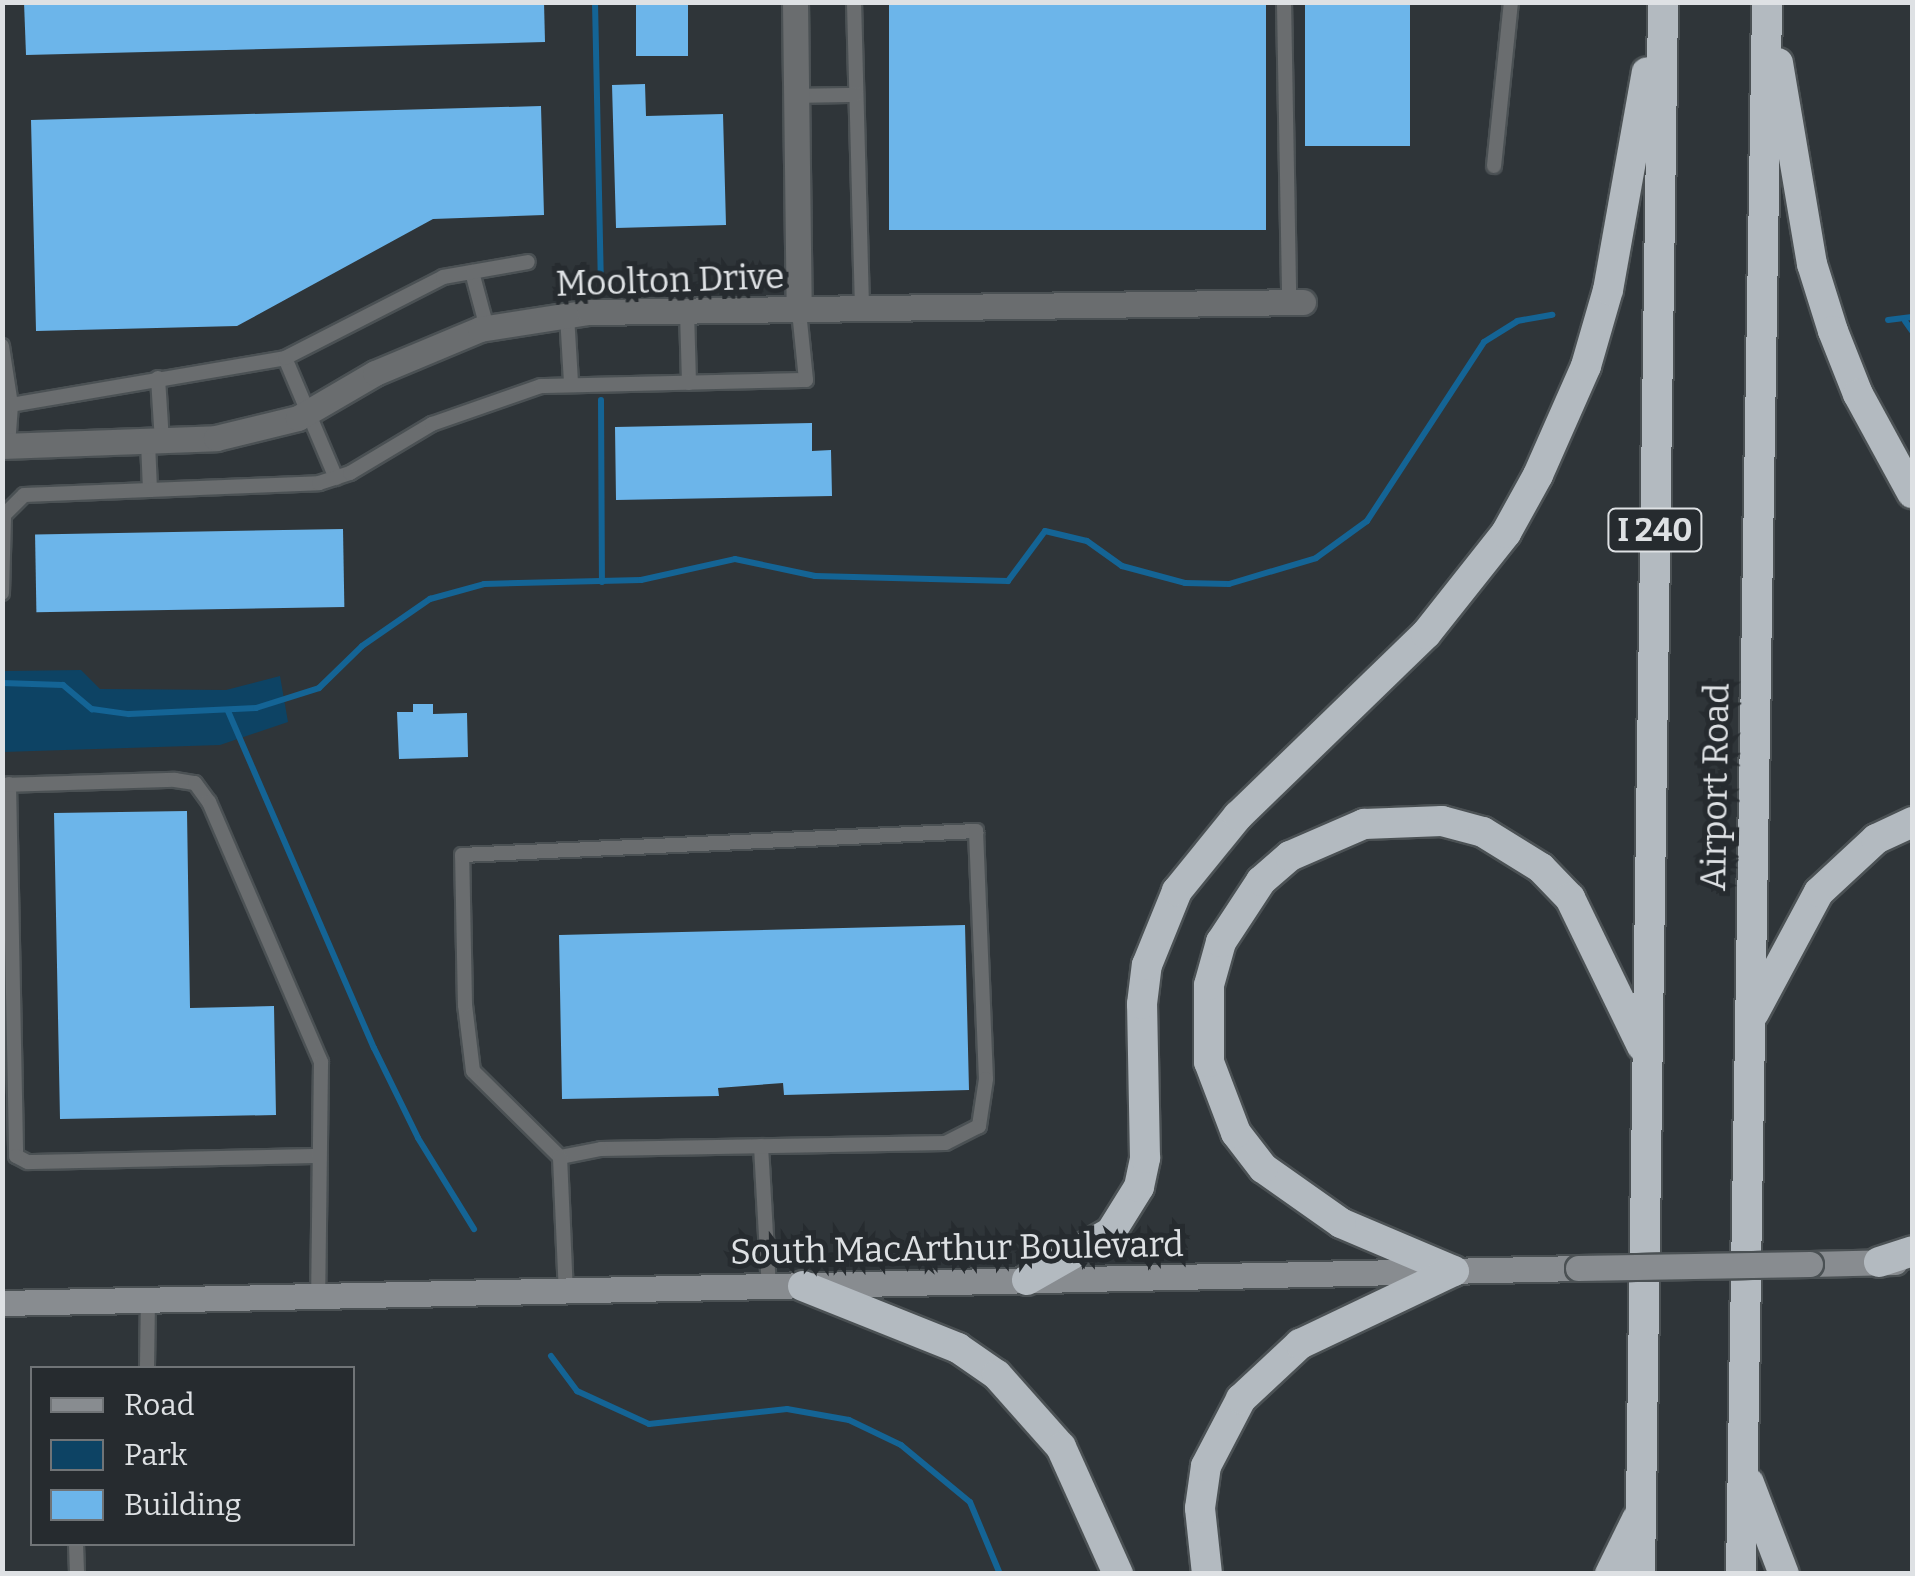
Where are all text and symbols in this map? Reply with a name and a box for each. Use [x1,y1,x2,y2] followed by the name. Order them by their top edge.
[555,255,785,305] street label: Moolton Drive
[1605,503,1705,557] road number: I 240
[1692,683,1738,891] street label: Airport Road
[730,1223,1184,1273] street label: South MacArthur Boulevard
[30,1366,355,1546] legend
[124,1387,195,1423] text: Road
[124,1437,187,1473] text: Park
[124,1487,242,1523] text: Building

